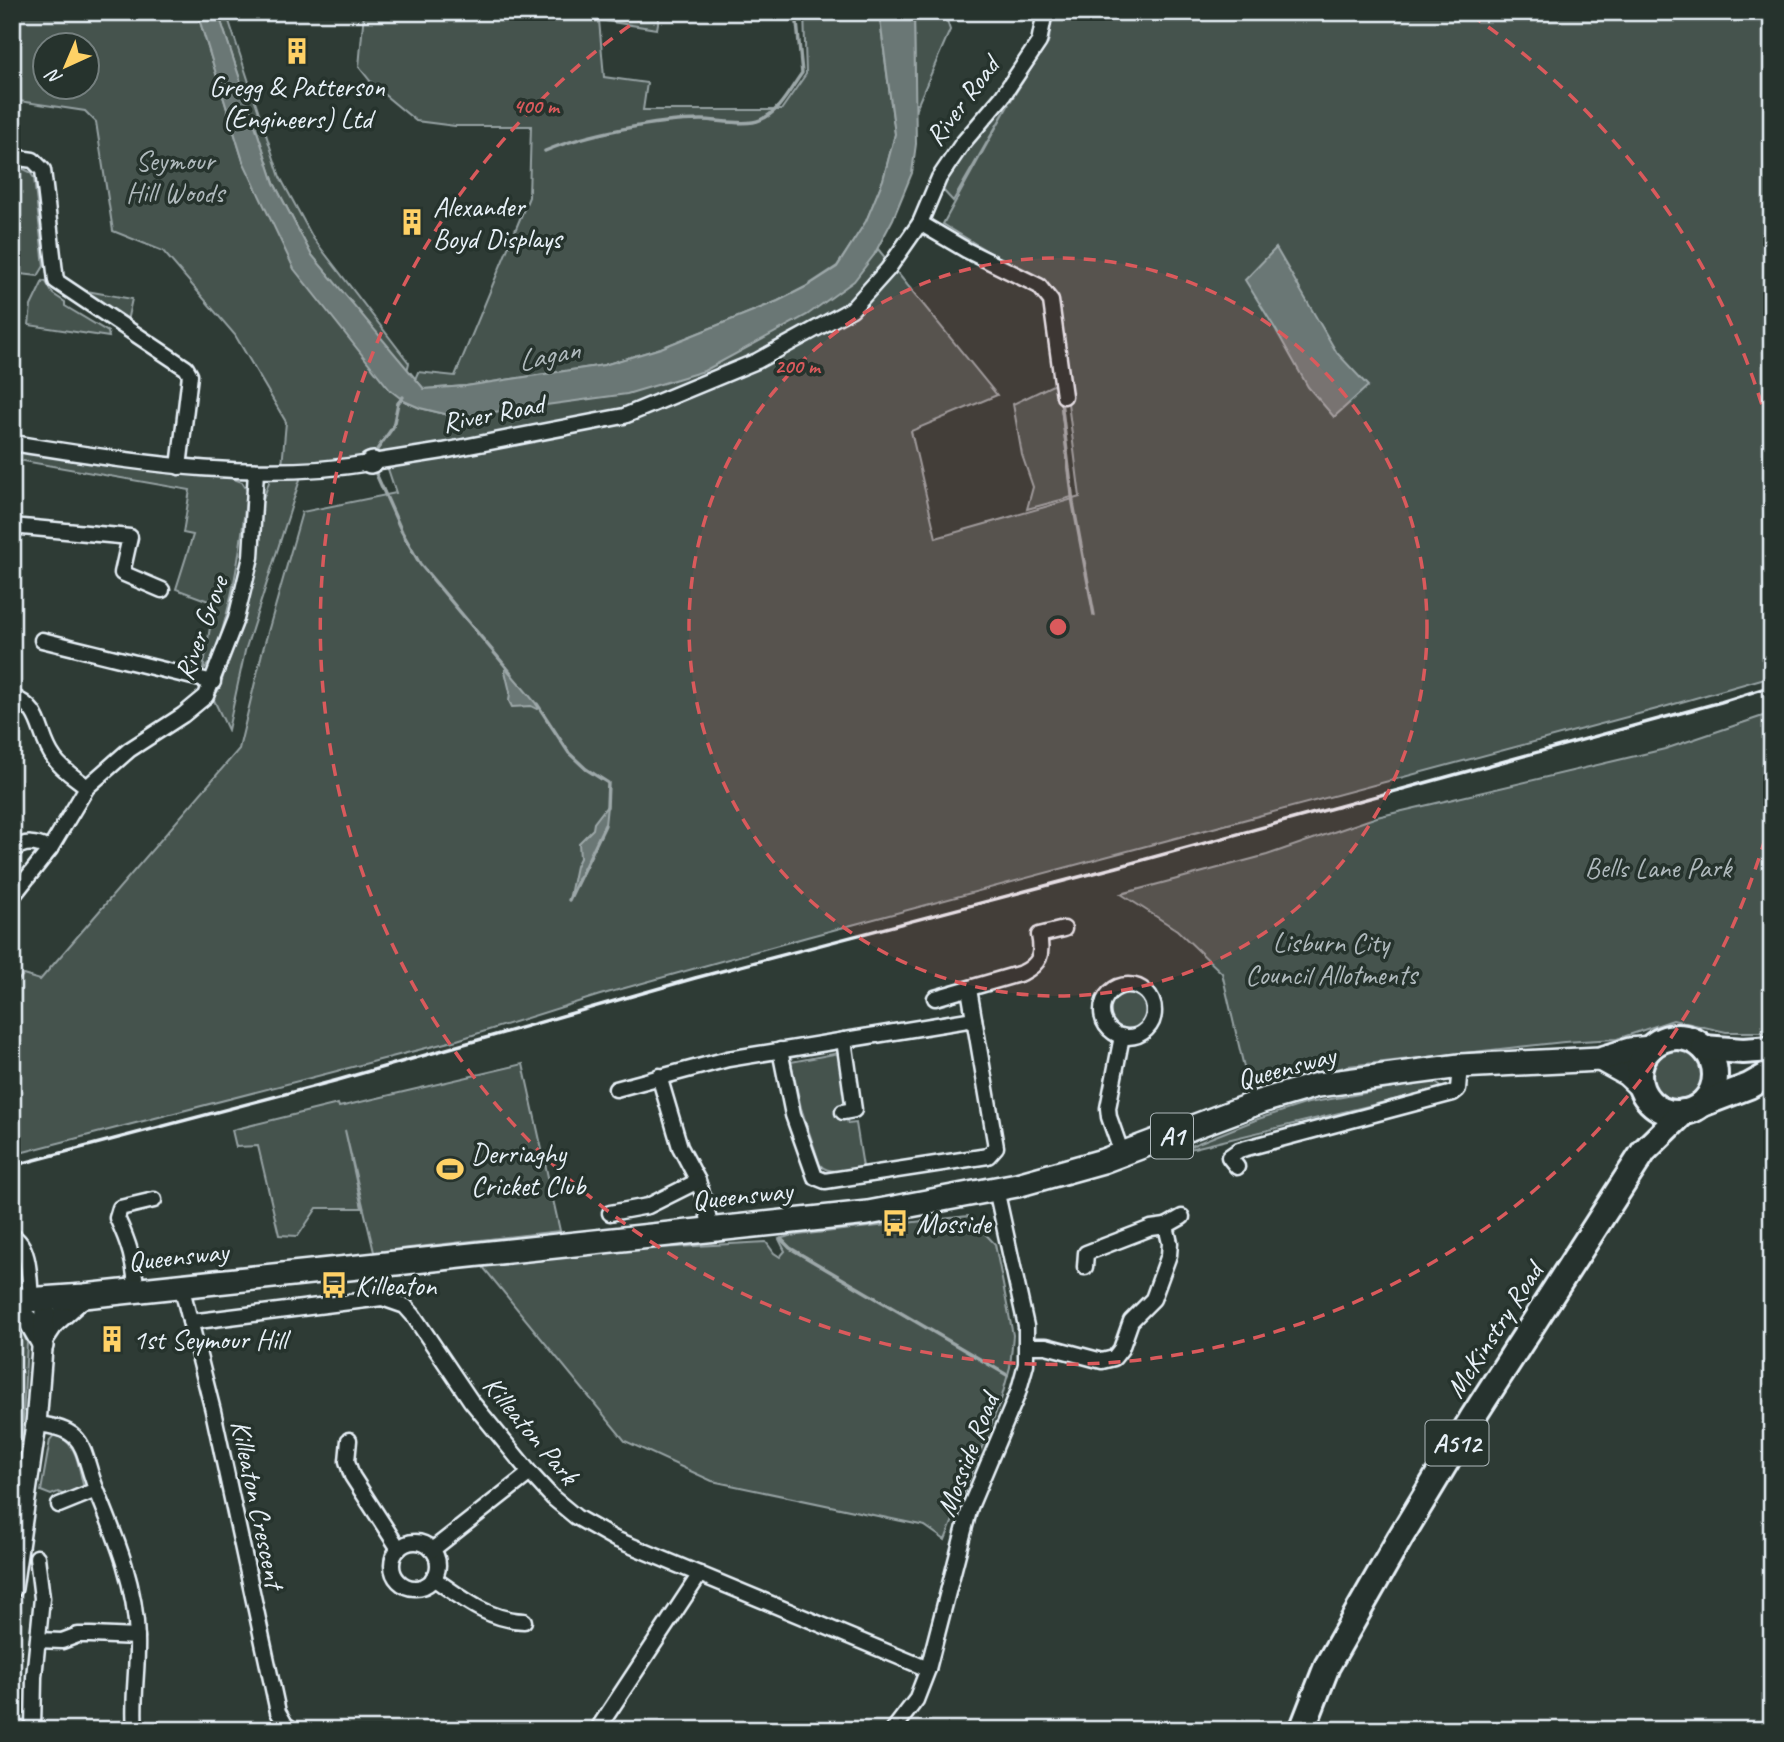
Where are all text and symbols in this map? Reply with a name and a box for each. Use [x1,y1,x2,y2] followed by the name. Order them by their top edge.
[32,32,102,102] north arrow
[282,36,312,66] building icon: Gregg & Patterson (Engineers) Ltd
[917,46,1009,153] street label: River Road
[40,63,67,90] text: N
[209,69,385,136] place label: Gregg & Patterson (Engineers) Ltd
[513,93,561,119] text: 400 m
[126,143,226,210] park label: Seymour Hill Woods
[433,189,564,256] place label: Alexander Boyd Displays
[397,207,427,237] building icon: Alexander Boyd Displays
[514,329,585,380] water label: Lagan
[774,353,822,379] text: 200 m
[439,385,551,440] street label: River Road
[166,569,237,685] street label: River Grove
[1046,615,1070,639] centre of rings
[1585,850,1733,885] park label: Bells Lane Park
[1245,925,1419,992] park label: Lisburn City Council Allotments
[1233,1036,1341,1097] street label: Queensway
[1151,1114,1193,1158] road number: A1
[471,1136,587,1203] place label: Derriaghy Cricket Club
[435,1154,465,1184] sports icon: Derriaghy Cricket Club
[690,1172,796,1218] street label: Queensway
[916,1206,992,1241] place label: Mosside
[880,1208,910,1238] bus stop icon: Mosside
[126,1233,232,1279] street label: Queensway
[1437,1253,1553,1404] street label: McKinstry Road
[355,1268,438,1303] place label: Killeaton
[319,1270,349,1300] bus stop icon: Killeaton
[133,1322,292,1357] place label: 1st Seymour Hill
[97,1324,127,1354] building icon: 1st Seymour Hill
[475,1369,588,1493] street label: Killeaton Park
[928,1385,1008,1521] street label: Mosside Road
[223,1417,294,1595] street label: Killeaton Crescent
[1426,1420,1488,1466] road number: A512

